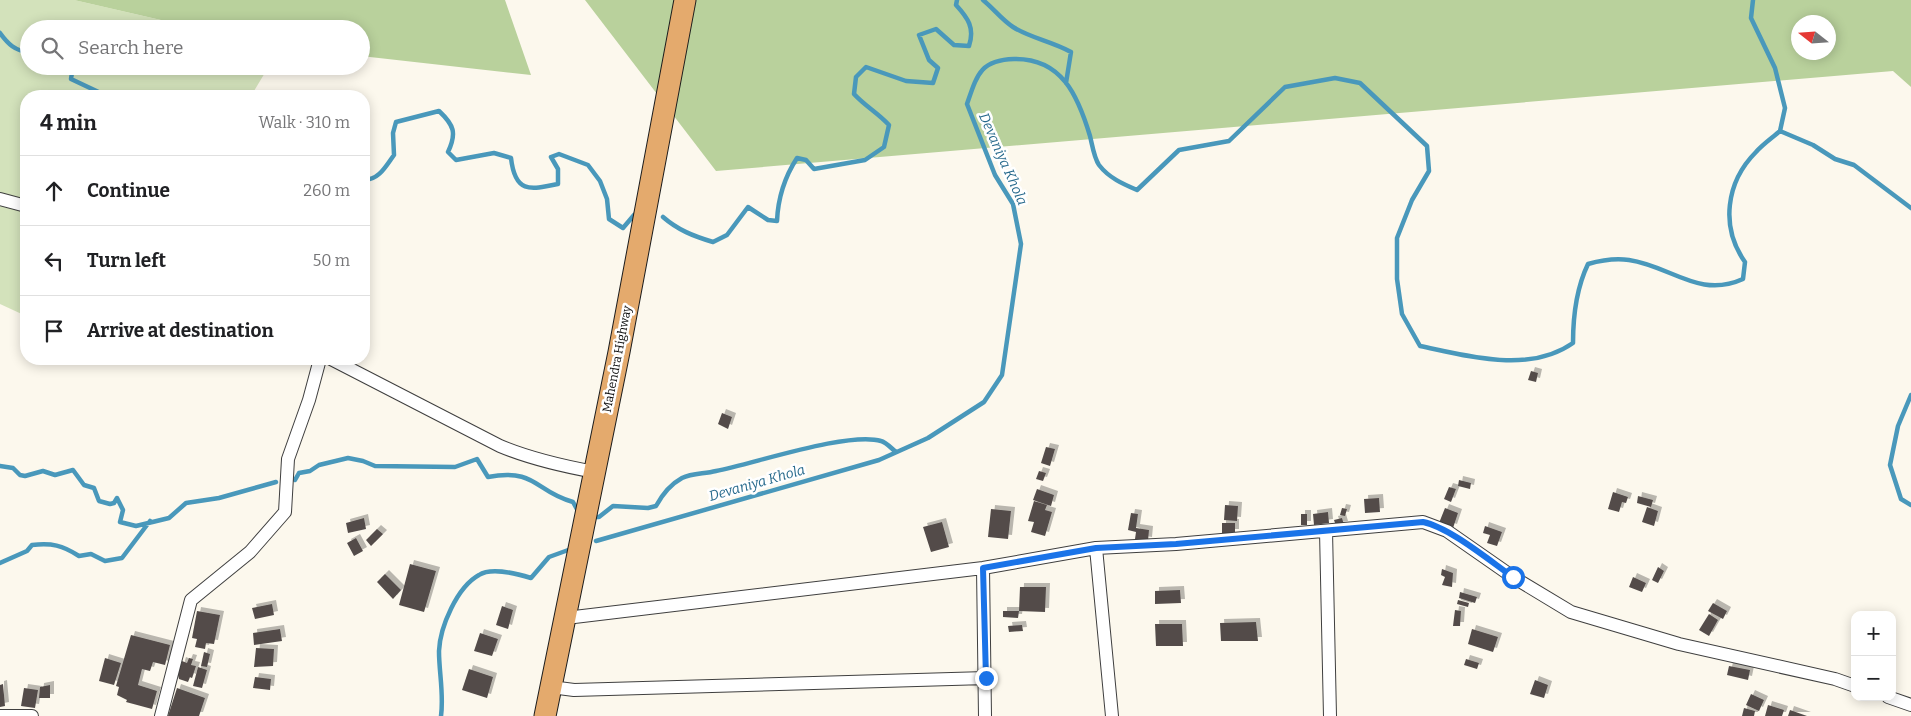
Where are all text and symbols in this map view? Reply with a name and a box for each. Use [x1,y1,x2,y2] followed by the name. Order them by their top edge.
[1791,15,1836,60] north arrow
[20,20,370,75] search box
[38,34,66,62] icon: search
[78,36,183,59] text: Search here
[40,110,97,136] text: 4 min
[975,110,1031,208] water label: Devaniya Khola
[258,113,350,132] text: Walk · 310 m
[40,177,68,205] icon: ahead
[87,179,170,202] text: Continue
[303,181,350,200] text: 260 m
[40,247,68,275] icon: left
[87,249,166,272] text: Turn left
[313,251,350,270] text: 50 m
[600,304,634,414] street label: Mahendra Highway
[40,317,68,345] icon: arrive
[87,319,274,342] text: Arrive at destination
[707,461,807,505] water label: Devaniya Khola
[1502,566,1525,589] route start
[1851,611,1896,701] map controls
[1851,611,1896,656] button: +
[1851,656,1896,701] button: −
[975,667,998,690] route end

